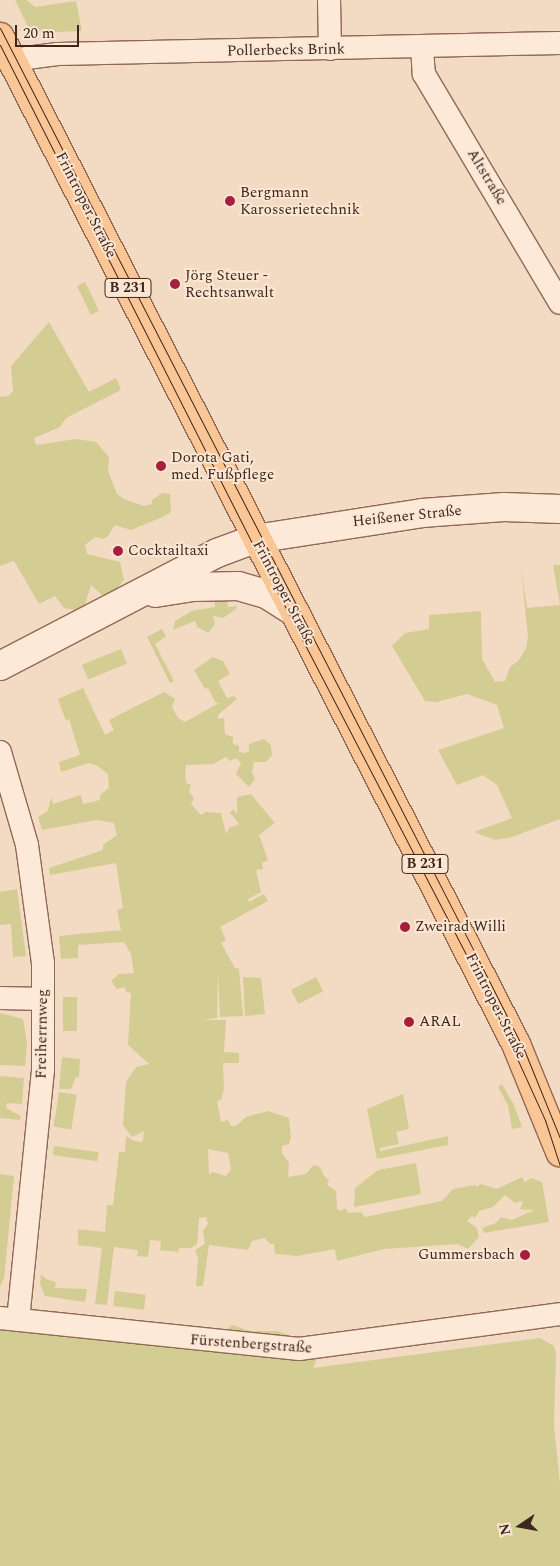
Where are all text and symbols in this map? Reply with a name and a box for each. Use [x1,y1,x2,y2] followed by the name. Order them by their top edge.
[18,15,81,47] scale bar
[23,22,55,45] text: 20 m
[227,40,345,60] street label: Pollerbecks Brink
[463,146,511,208] street label: Altstraße
[52,149,120,261] street label: Frintroper Straße
[240,183,360,218] place label: Bergmann Karosserietechnik
[224,195,236,207] marker: Bergmann Karosserietechnik
[185,266,274,301] place label: Jörg Steuer - Rechtsanwalt
[104,276,152,300] road number: B 231
[169,278,181,290] marker: Jörg Steuer - Rechtsanwalt
[171,448,274,483] place label: Dorota Gati, med. Fußpflege
[155,460,167,472] marker: Dorota Gati, med. Fußpflege
[352,501,462,531] street label: Heißener Straße
[249,537,319,649] street label: Frintroper Straße
[128,542,209,560] place label: Cocktailtaxi
[112,545,124,557] marker: Cocktailtaxi
[401,852,449,876] road number: B 231
[415,918,506,936] place label: Zweirad Willi
[399,921,411,933] marker: Zweirad Willi
[462,950,530,1062] street label: Frintroper Straße
[32,989,52,1079] street label: Freiherrnweg
[419,1013,461,1031] place label: ARAL
[403,1016,415,1028] marker: ARAL
[418,1246,515,1264] place label: Gummersbach
[519,1249,531,1261] marker: Gummersbach
[189,1331,313,1357] street label: Fürstenbergstraße
[495,1501,545,1551] north arrow
[493,1521,516,1537] text: N

